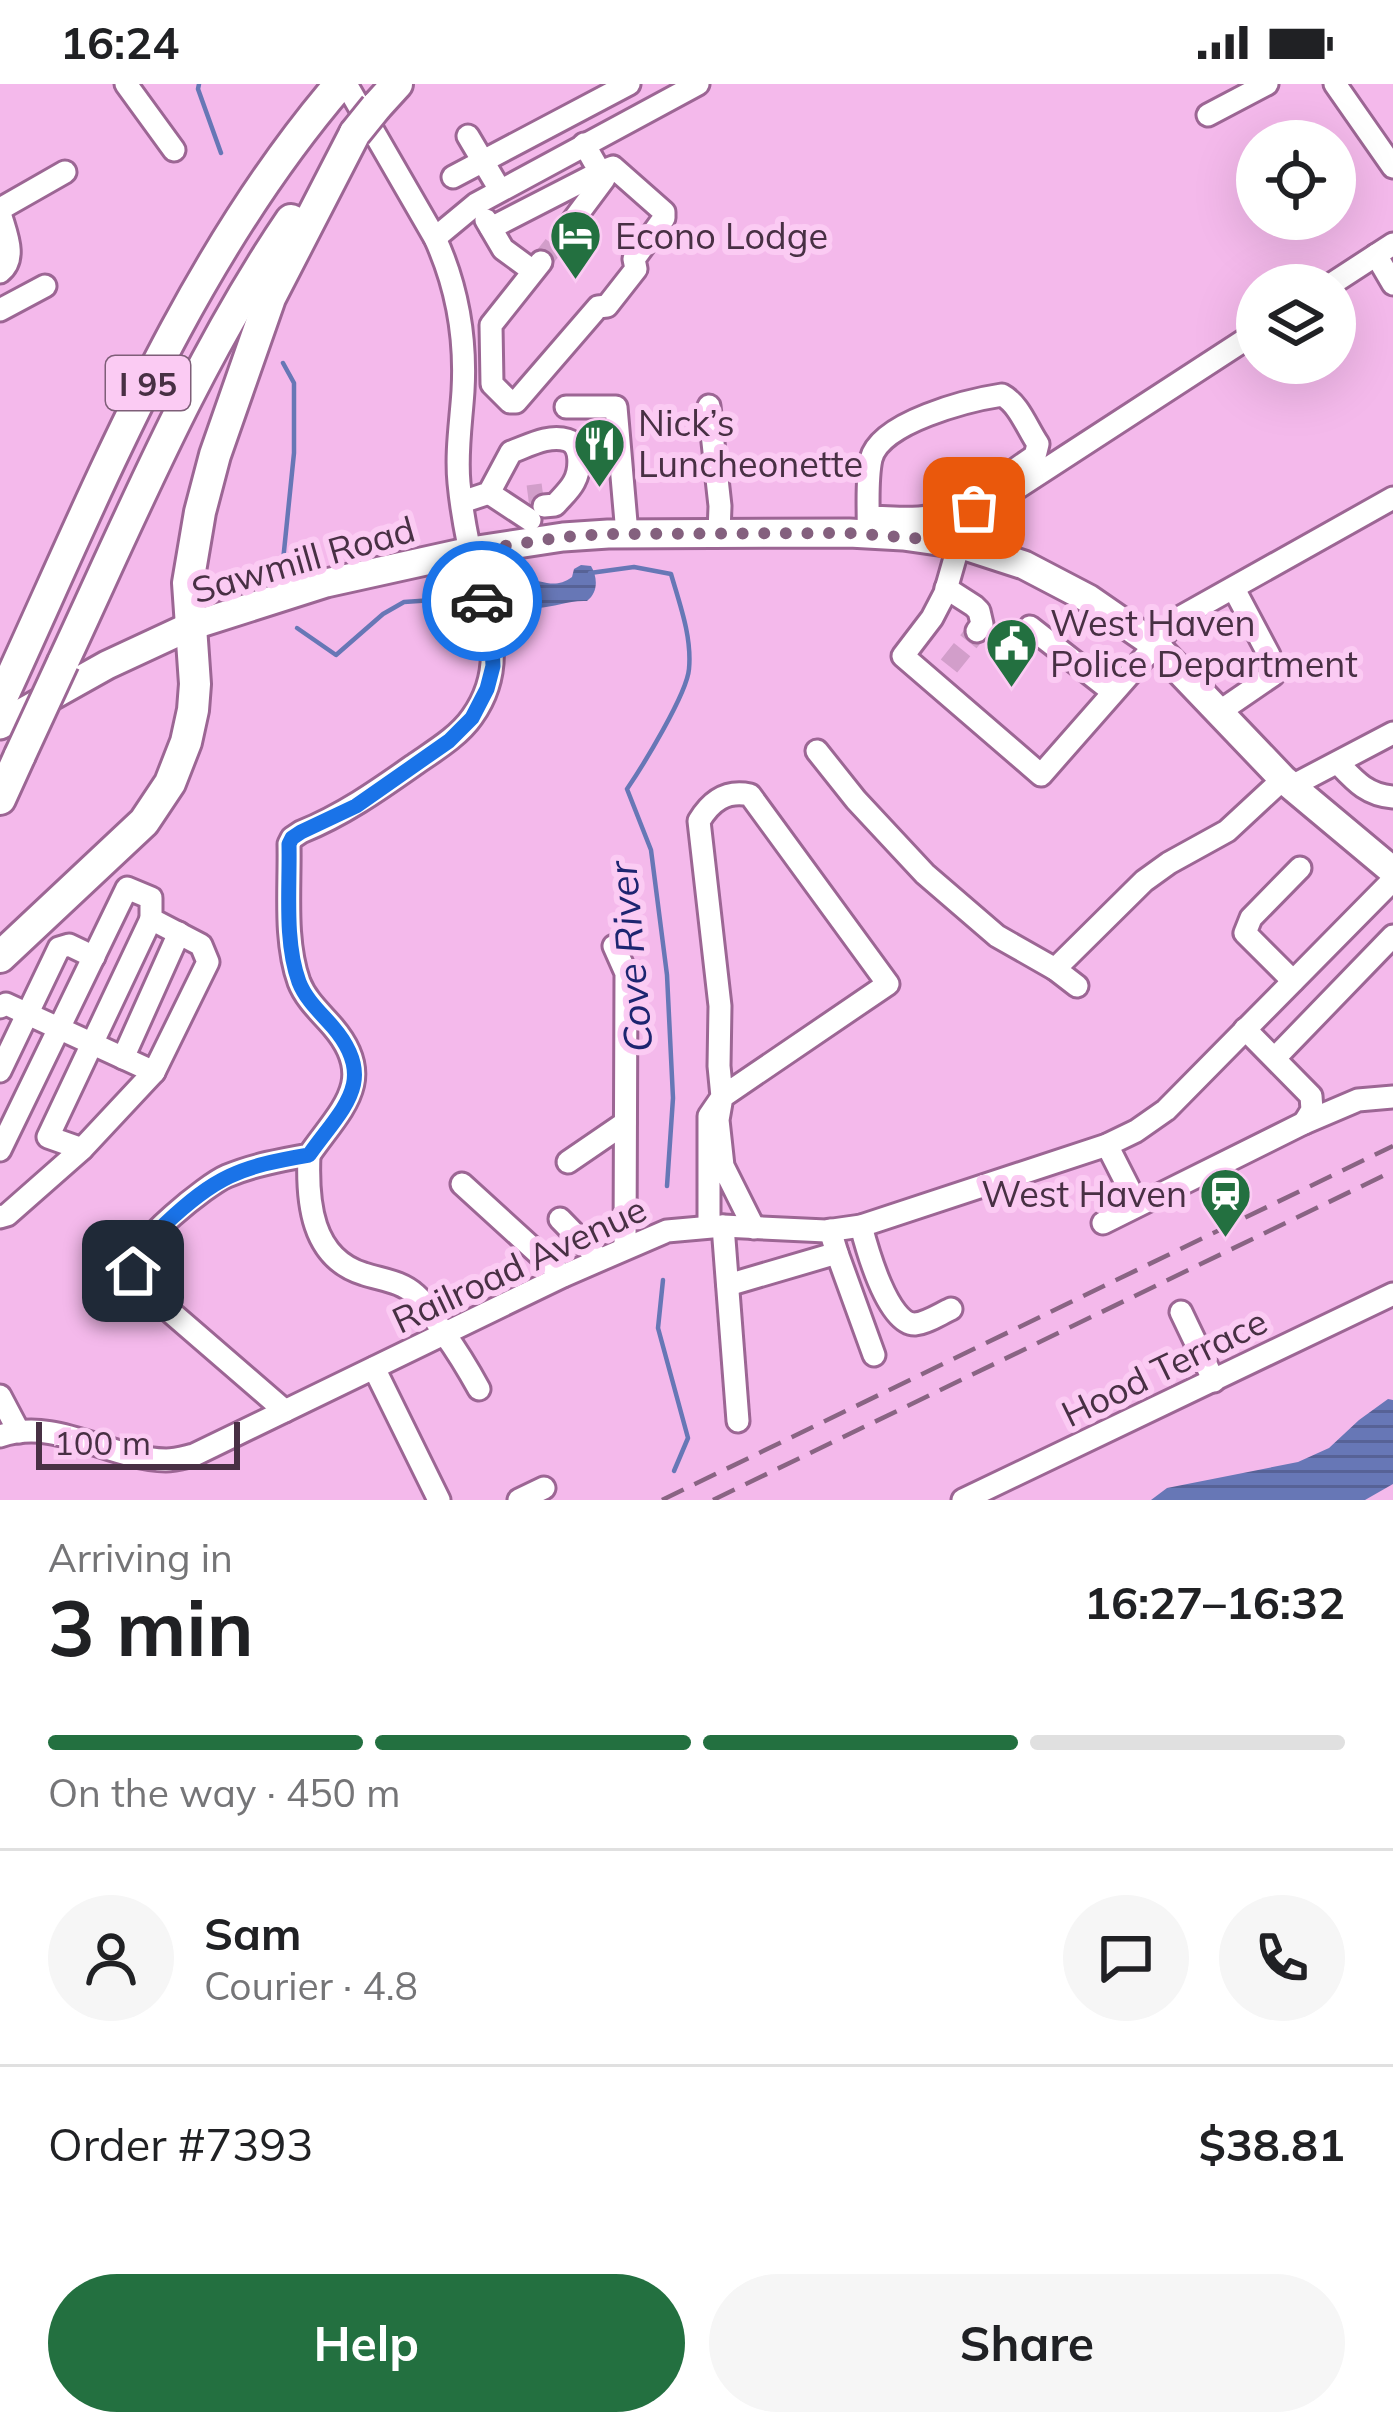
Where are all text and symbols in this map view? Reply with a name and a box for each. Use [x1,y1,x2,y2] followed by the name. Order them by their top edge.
[60,14,179,70] text: 16:24
[1236,120,1356,384] map controls
[1236,120,1356,240] button: locate
[548,207,604,281] hotel icon: Econo Lodge
[615,213,828,258] place label: Econo Lodge
[1236,264,1356,384] button: layers
[106,356,190,410] road number: I 95
[638,400,863,486] place label: Nick’s Luncheonette
[571,415,627,489] restaurant icon: Nick’s Luncheonette
[923,457,1025,559] pin
[941,475,1007,541] icon: bag
[186,506,420,612] street label: Sawmill Road
[422,541,542,661] courier
[449,568,515,634] icon: car
[1050,600,1358,686] place label: West Haven Police Department
[983,615,1039,689] public building icon: West Haven Police Department
[597,858,663,1054] water label: Cove River
[1198,1165,1254,1239] station icon: West Haven
[981,1171,1187,1216] place label: West Haven
[385,1186,653,1342] street label: Railroad Avenue
[82,1220,184,1322] pin
[100,1238,166,1304] icon: home
[1054,1298,1274,1436] street label: Hood Terrace
[36,1416,240,1469] scale bar
[54,1422,151,1463] text: 100 m
[48,1533,233,1582] text: Arriving in
[1084,1574,1345,1630] text: 16:27–16:32
[48,1578,254,1676] text: 3 min
[48,1768,400,1817] text: On the way · 450 m
[48,1895,174,2021] button: person
[1063,1895,1189,2021] button: chat
[1219,1895,1345,2021] button: phone
[204,1905,301,1961] text: Sam
[204,1961,418,2010] text: Courier · 4.8
[48,2116,313,2172] text: Order #7393
[1199,2116,1345,2172] text: $38.81
[48,2274,685,2412] button: Help
[709,2274,1345,2412] button: Share

